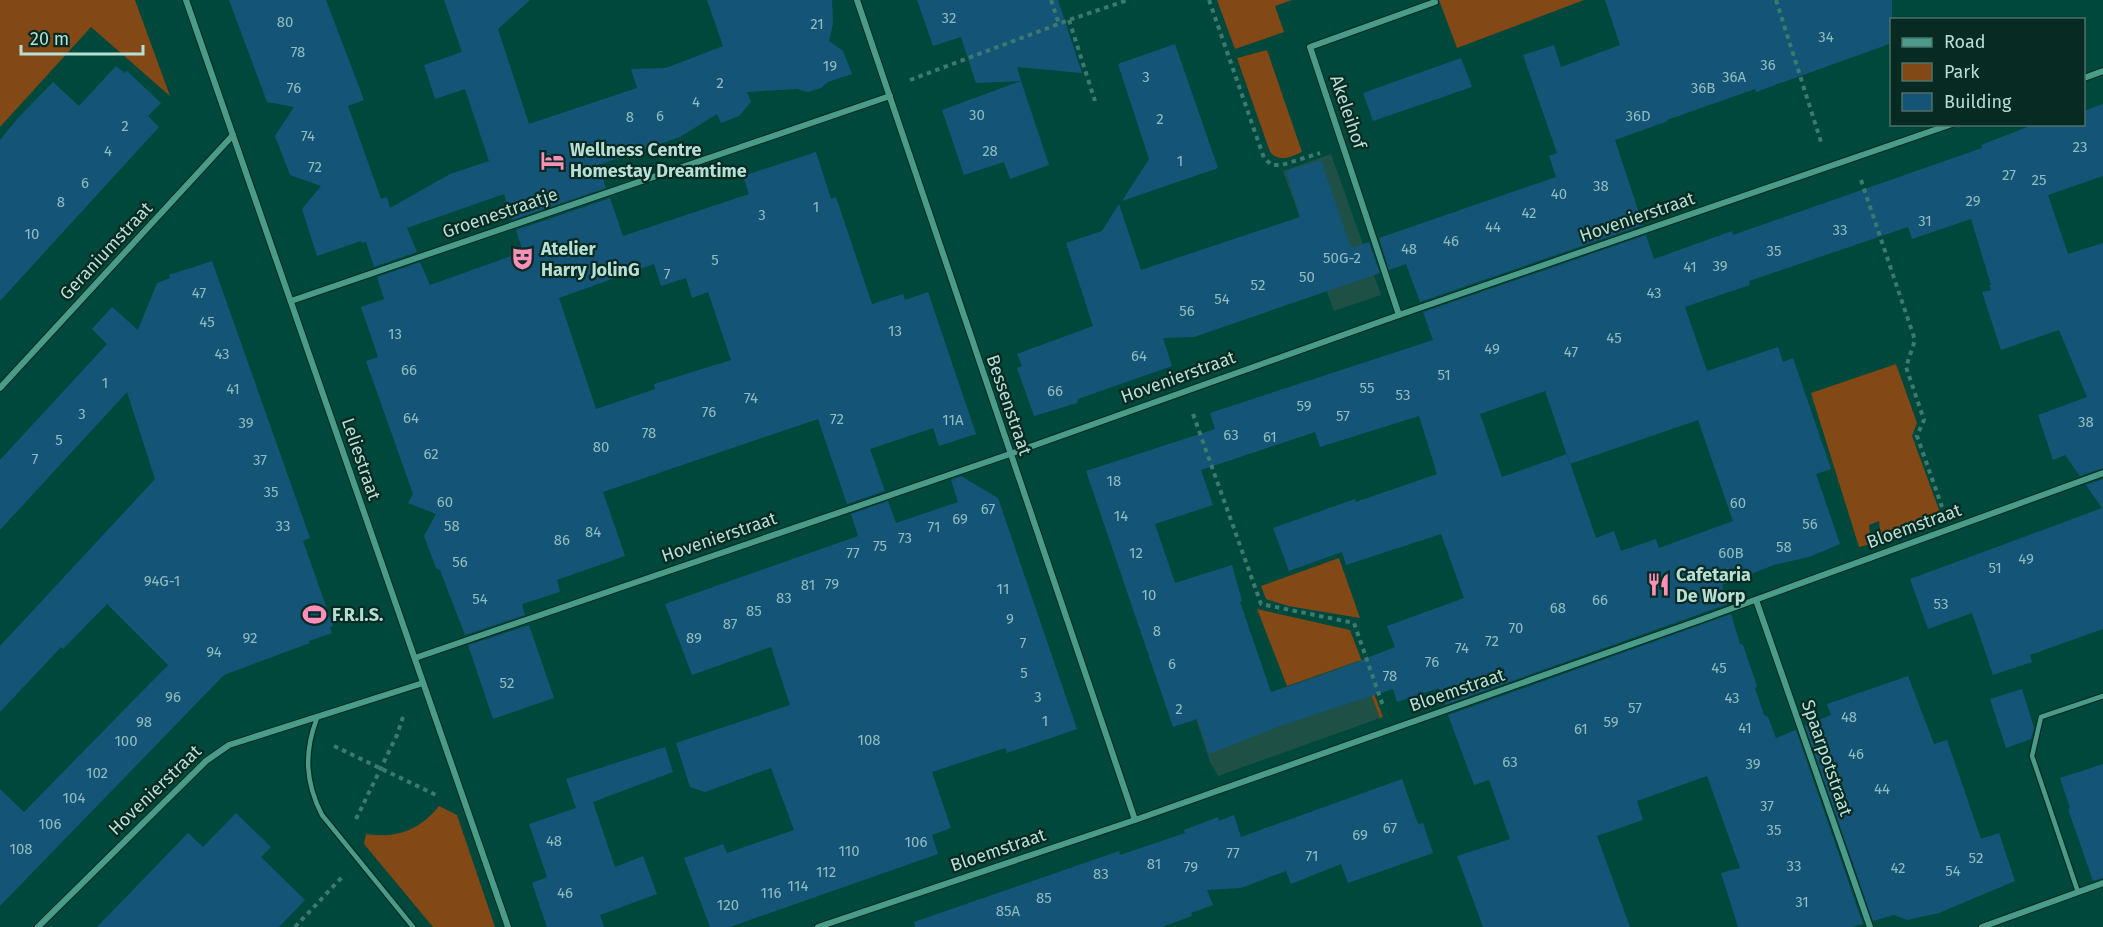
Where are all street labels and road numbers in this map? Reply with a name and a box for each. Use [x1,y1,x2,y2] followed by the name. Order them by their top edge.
[1325,72,1371,154] street label: Akeleihof
[439,183,561,243] street label: Groenestraatje
[1576,187,1698,247] street label: Hovenierstraat
[55,197,157,305] street label: Geraniumstraat
[1118,346,1239,408] street label: Hovenierstraat
[982,352,1037,459] street label: Bessenstraat
[337,415,386,504] street label: Leliestraat
[1864,499,1965,553] street label: Bloemstraat
[658,507,780,567] street label: Hovenierstraat
[1407,663,1508,717] street label: Bloemstraat
[1797,697,1857,820] street label: Spaarpotstraat
[104,740,206,840] street label: Hovenierstraat
[948,823,1049,877] street label: Bloemstraat

